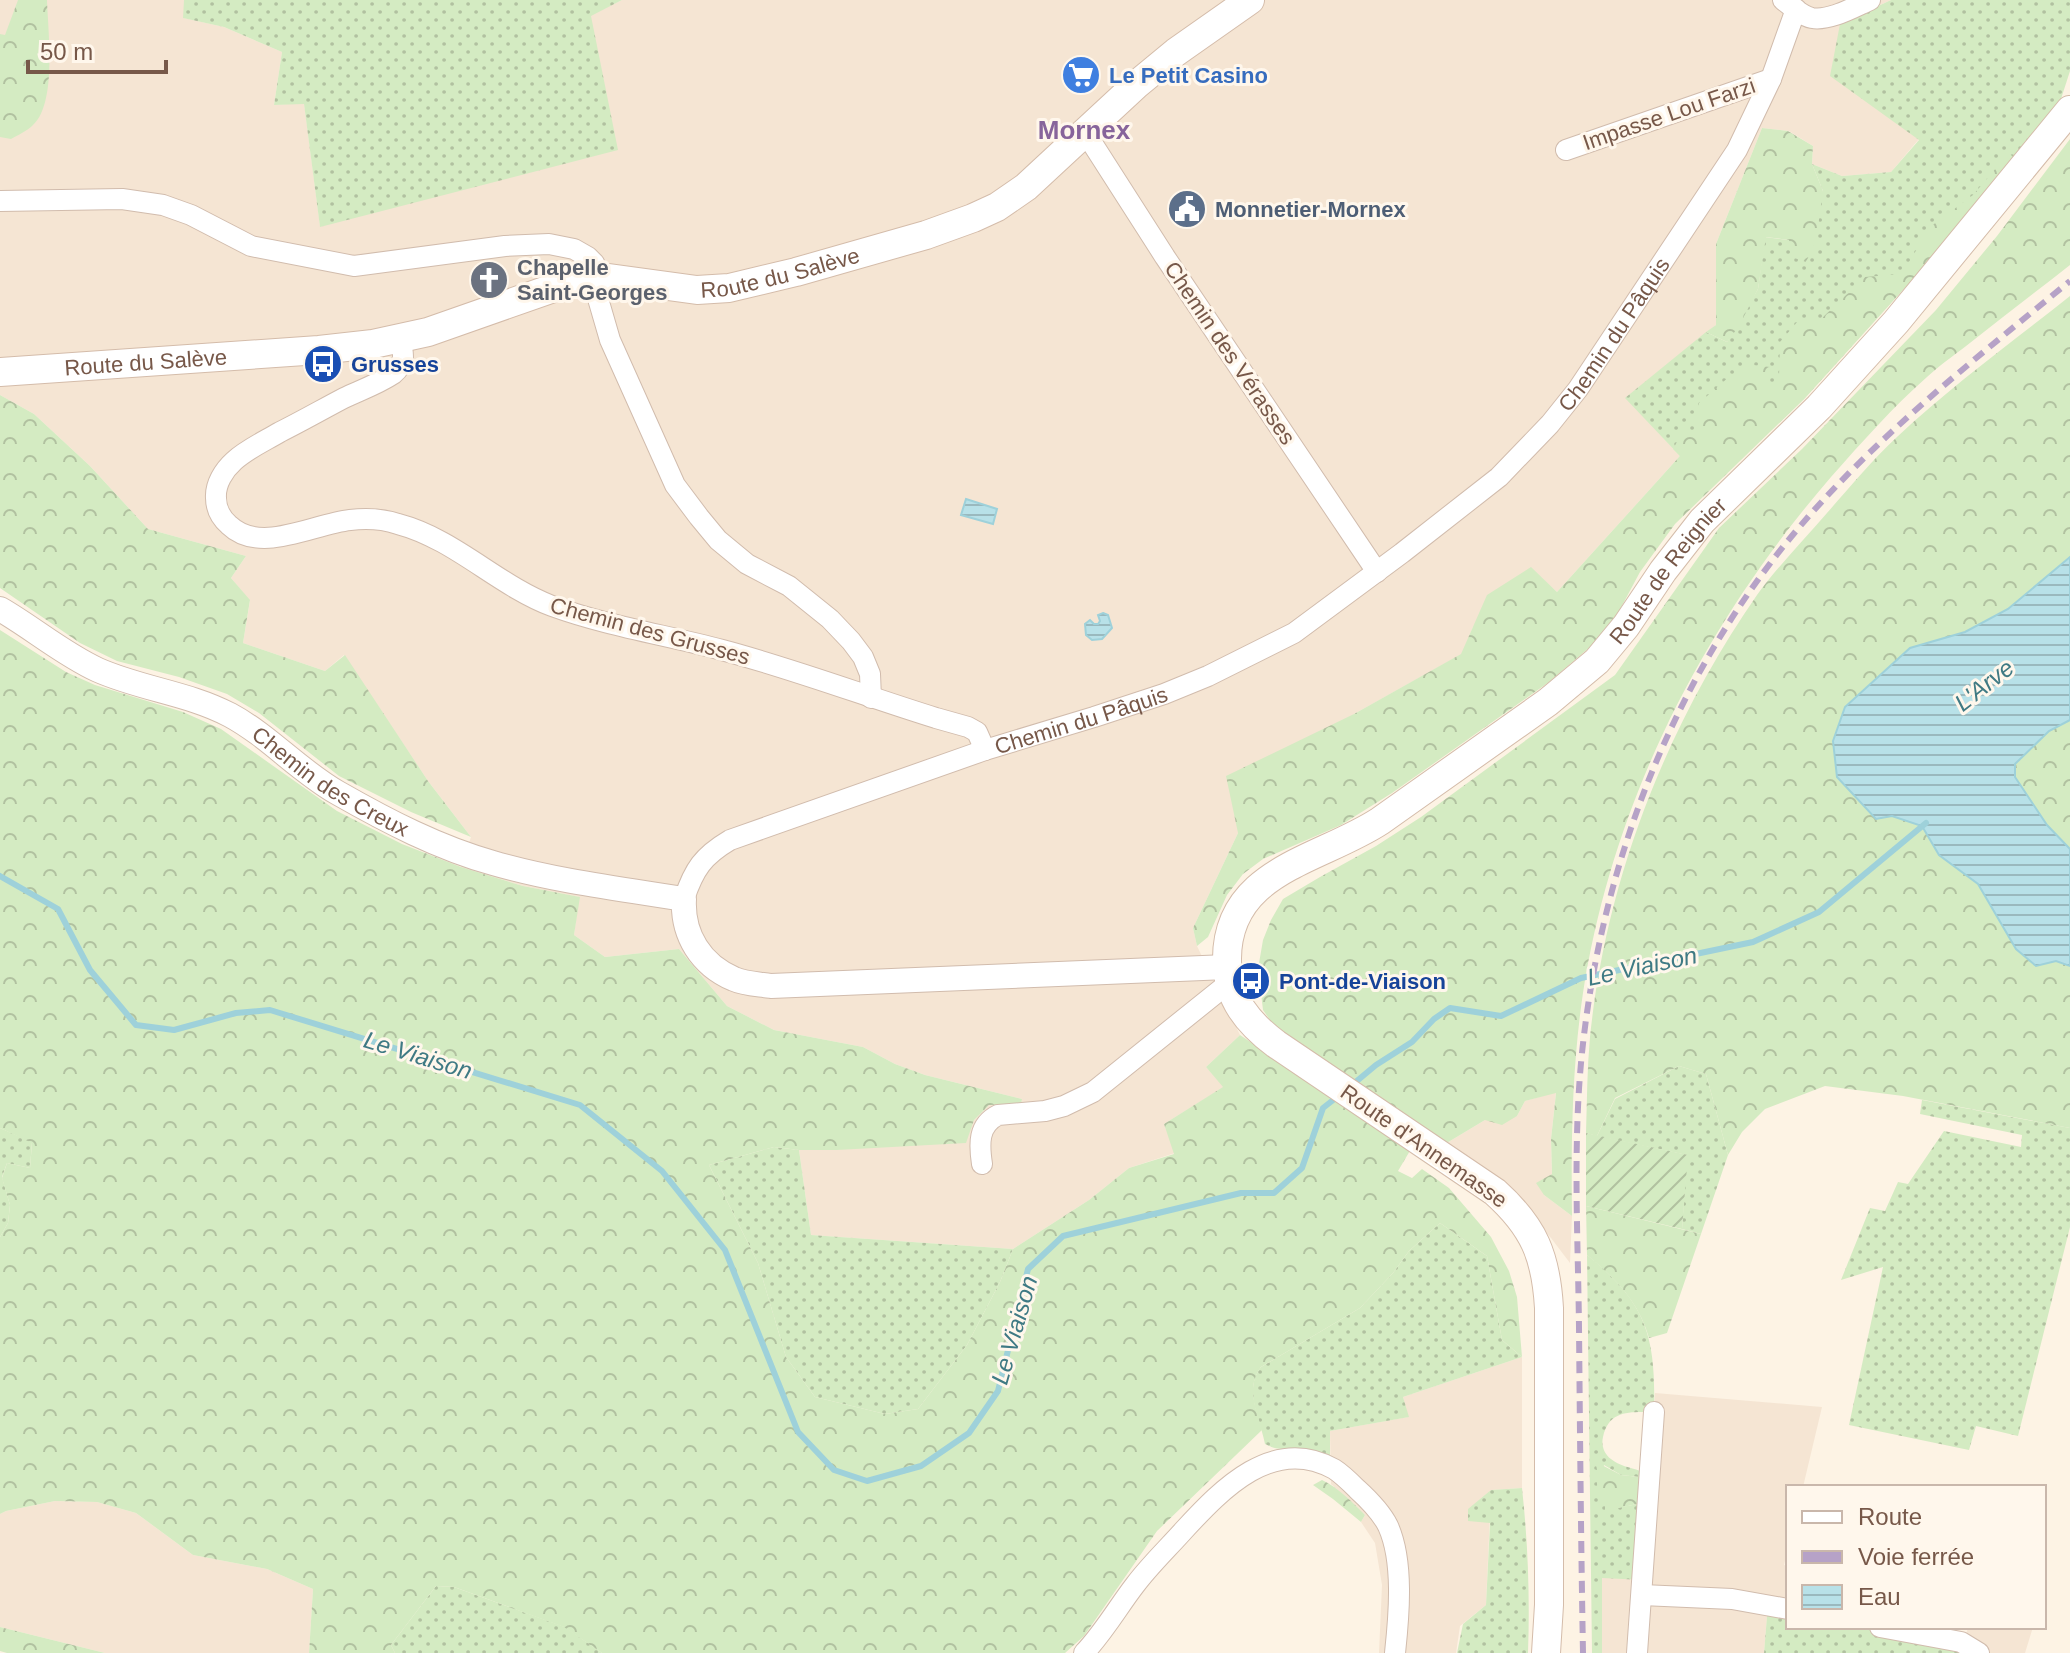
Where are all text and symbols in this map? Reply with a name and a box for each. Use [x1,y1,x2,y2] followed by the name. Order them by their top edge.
[28,24,166,74] scale bar
[40,38,93,65] text: 50 m
[1060,54,1102,96] supermarket icon: Le Petit Casino
[1109,63,1268,88] place label: Le Petit Casino
[1579,73,1759,155] street label: Impasse Lou Farzi
[1038,115,1131,145] district label: Mornex
[1166,188,1208,230] public building icon: Monnetier-Mornex
[1215,197,1406,222] place label: Monnetier-Mornex
[700,242,862,302] street label: Route du Salève
[1553,253,1674,416] street label: Chemin du Pâquis
[517,255,667,305] place label: Chapelle Saint-Georges
[1159,257,1301,449] street label: Chemin des Vérasses
[468,259,510,301] church icon: Chapelle Saint-Georges
[302,343,344,385] bus stop icon: Grusses
[64,344,228,380] street label: Route du Salève
[351,352,439,377] place label: Grusses
[1604,492,1731,649] street label: Route de Reignier
[548,592,752,670] street label: Chemin des Grusses
[1949,654,2019,716] water label: L'Arve
[992,681,1171,759] street label: Chemin du Pâquis
[247,721,413,841] street label: Chemin des Creux
[1585,941,1699,991] water label: Le Viaison
[1230,960,1272,1002] bus stop icon: Pont-de-Viaison
[1279,969,1446,994] place label: Pont-de-Viaison
[361,1026,475,1084] water label: Le Viaison
[1336,1079,1512,1213] street label: Route d'Annemasse
[986,1273,1042,1387] water label: Le Viaison
[1786,1485,2046,1629] legend
[1858,1503,1922,1530] text: Route
[1858,1543,1974,1570] text: Voie ferrée
[1858,1583,1901,1610] text: Eau

